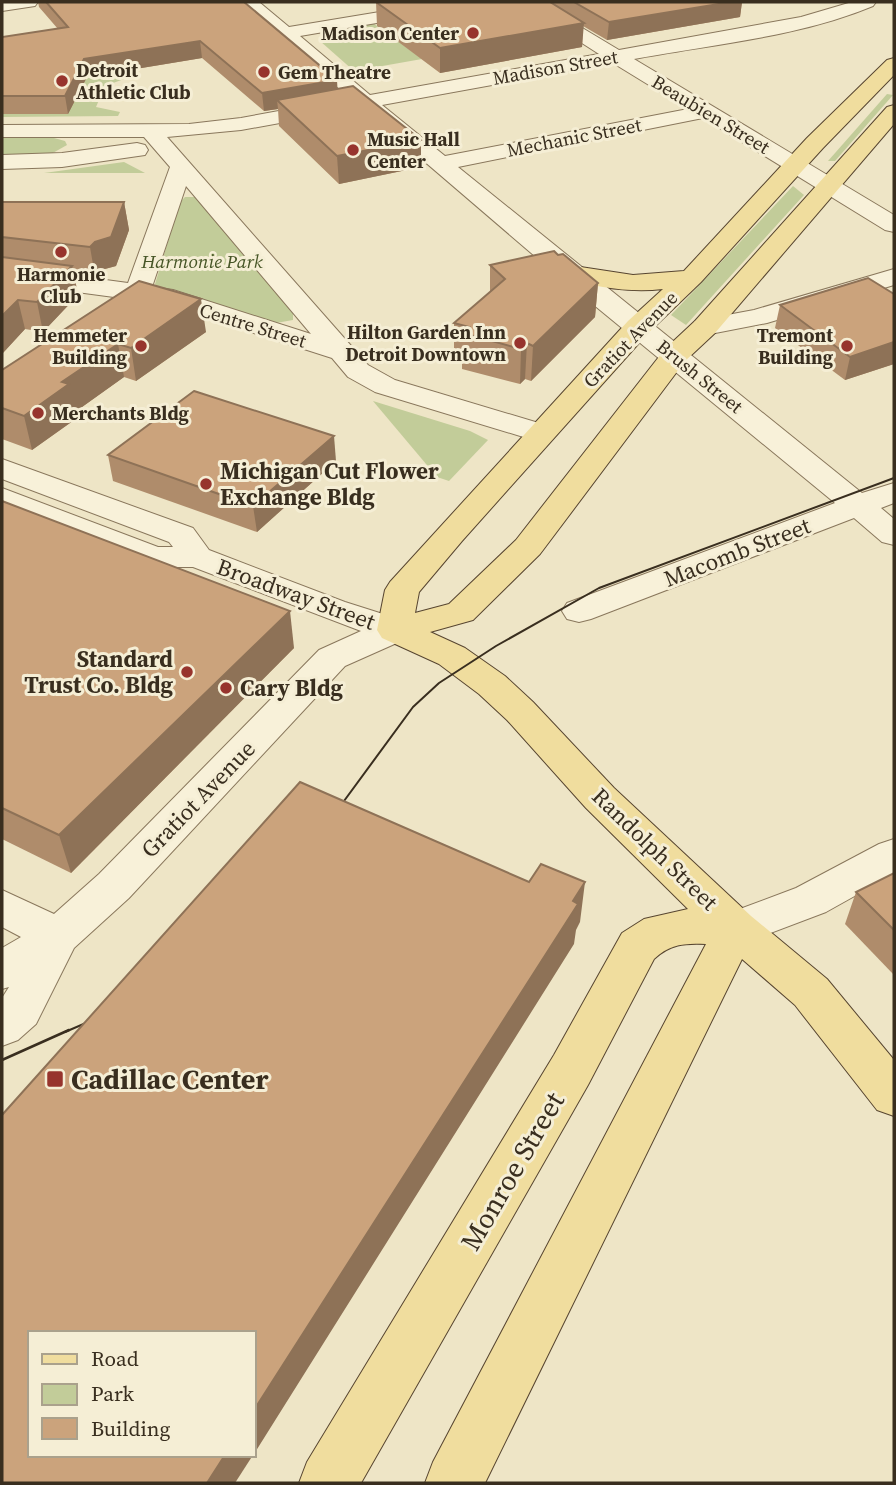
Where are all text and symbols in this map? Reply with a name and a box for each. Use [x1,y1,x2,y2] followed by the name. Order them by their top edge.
[321,20,459,46] place label: Madison Center
[465,25,481,41] marker: Madison Center
[490,43,620,91] street label: Madison Street
[76,57,191,105] place label: Detroit Athletic Club
[278,59,391,85] place label: Gem Theatre
[256,64,272,80] marker: Gem Theatre
[647,68,776,160] street label: Beaubien Street
[54,73,70,89] marker: Detroit Athletic Club
[505,111,644,163] street label: Mechanic Street
[367,126,460,174] place label: Music Hall Center
[345,142,361,158] marker: Music Hall Center
[53,244,69,260] marker: Harmonie Club
[140,248,263,274] park label: Harmonie Park
[17,261,105,309] place label: Harmonie Club
[577,285,683,393] street label: Gratiot Avenue
[196,296,310,354] street label: Centre Street
[345,319,506,367] place label: Hilton Garden Inn Detroit Downtown
[33,322,128,370] place label: Hemmeter Building
[757,322,834,370] place label: Tremont Building
[651,333,749,419] street label: Brush Street
[512,335,528,351] marker: Hilton Garden Inn Detroit Downtown
[133,338,149,354] marker: Hemmeter Building
[839,338,855,354] marker: Tremont Building
[52,400,190,426] place label: Merchants Bldg
[30,405,46,421] marker: Merchants Bldg
[220,455,439,513] place label: Michigan Cut Flower Exchange Bldg
[198,476,214,492] marker: Michigan Cut Flower Exchange Bldg
[659,509,815,595] street label: Macomb Street
[212,551,380,638] street label: Broadway Street
[24,643,174,701] place label: Standard Trust Co. Bldg
[179,664,195,680] marker: Standard Trust Co. Bldg
[240,672,343,704] place label: Cary Bldg
[218,680,234,696] marker: Cary Bldg
[134,733,262,865] street label: Gratiot Avenue
[585,780,726,918] street label: Randolph Street
[71,1060,268,1098] place label: Cadillac Center
[45,1069,65,1089] marker: Cadillac Center
[451,1084,573,1257] street label: Monroe Street
[28,1331,256,1457] legend
[91,1344,139,1373] text: Road
[91,1379,135,1408] text: Park
[91,1414,170,1443] text: Building

